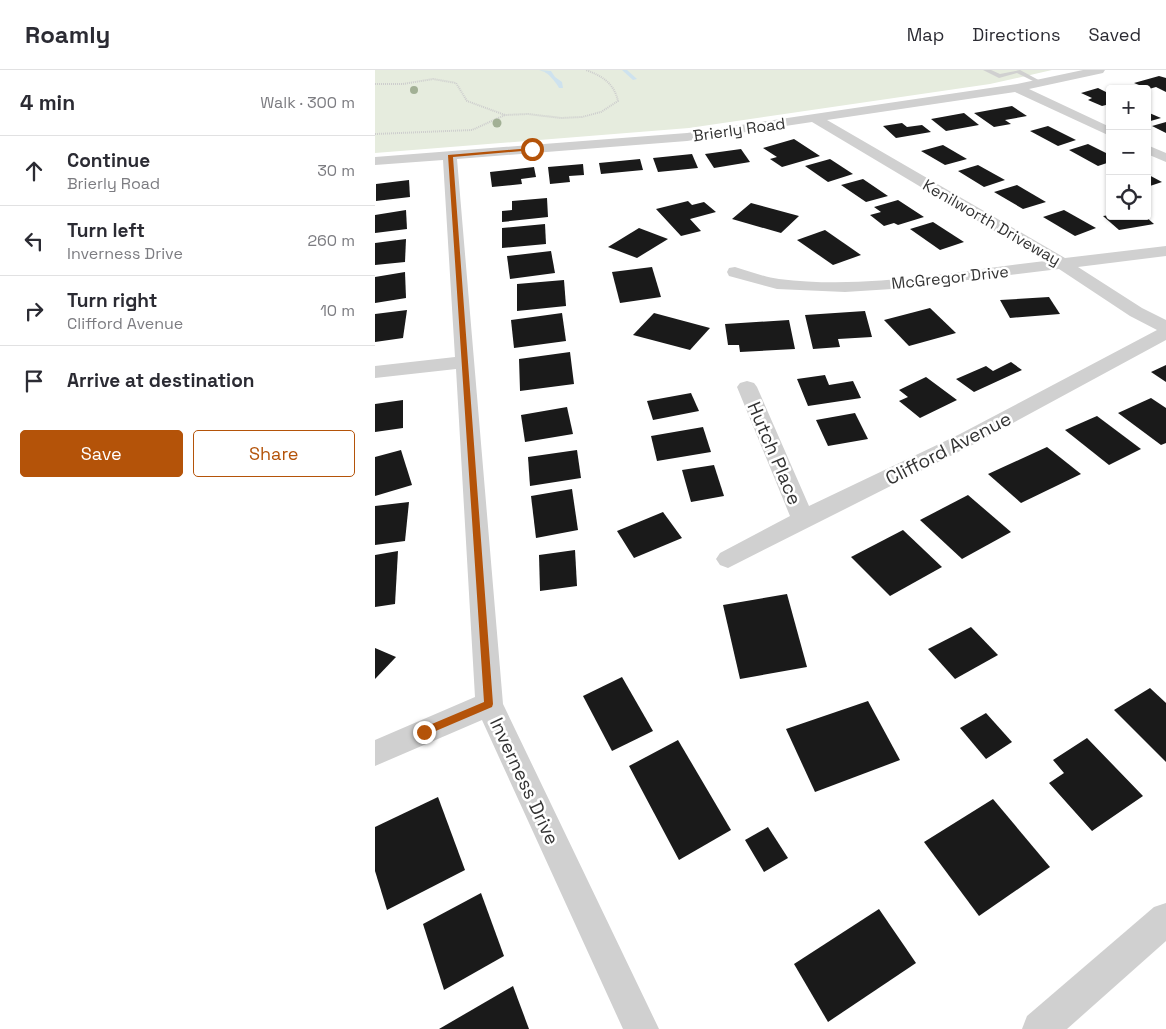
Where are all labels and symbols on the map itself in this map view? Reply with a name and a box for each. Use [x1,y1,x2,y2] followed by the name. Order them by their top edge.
[691,113,787,146] street label: Brierly Road
[521,138,544,161] route start
[919,174,1065,271] street label: Kenilworth Driveway
[890,261,1010,294] street label: McGregor Drive
[742,398,807,509] street label: Hutch Place
[881,406,1015,491] street label: Clifford Avenue
[484,714,565,849] street label: Inverness Drive
[413,721,436,744] route end

